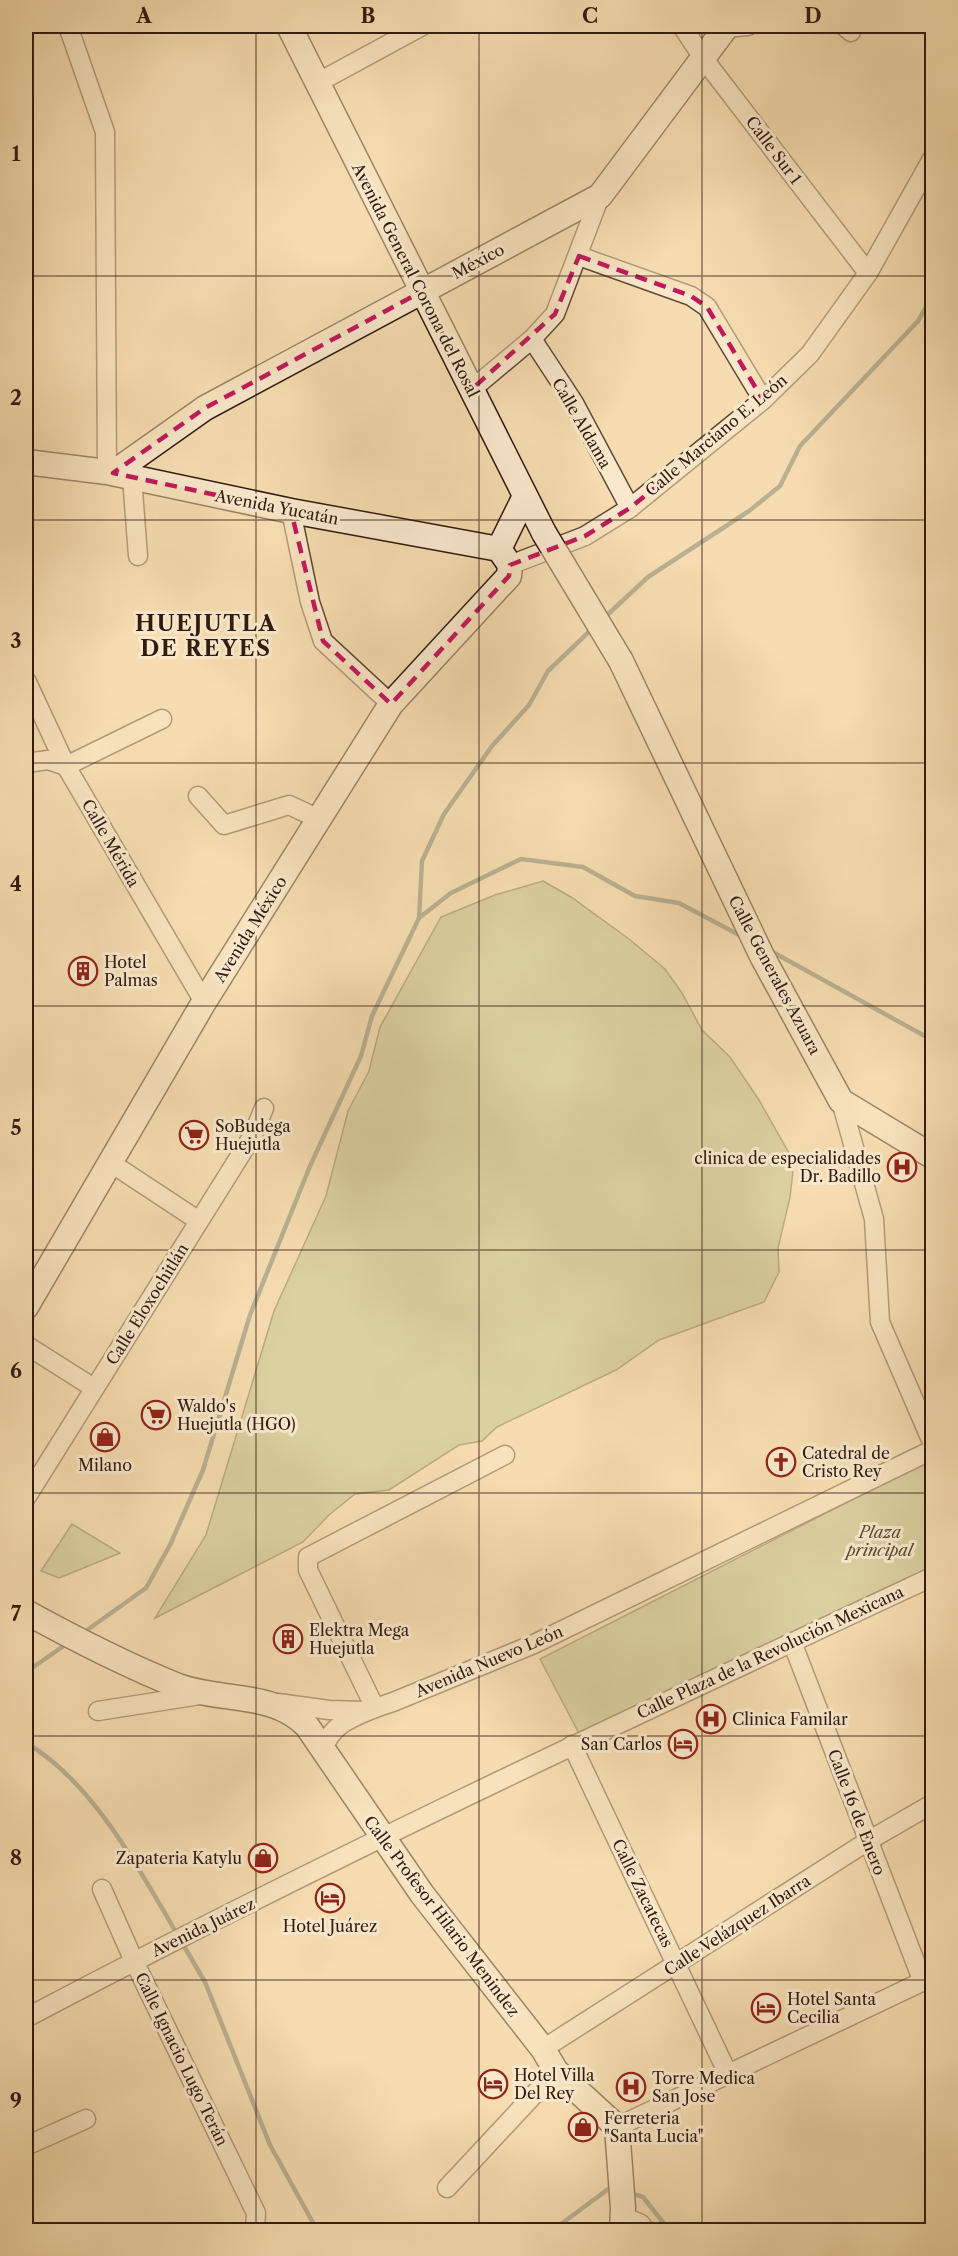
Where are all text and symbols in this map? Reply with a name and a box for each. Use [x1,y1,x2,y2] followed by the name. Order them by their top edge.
[135,4,152,28] text: A
[361,4,376,28] text: B
[582,4,598,28] text: C
[804,4,822,28] text: D
[742,112,806,188] street label: Calle Sur 1
[12,142,21,166] text: 1
[348,159,484,401] street label: Avenida General Corona del Rosal
[448,239,508,283] street label: México
[641,370,791,500] street label: Calle Marciano E. León
[548,374,616,472] street label: Calle Aldama
[10,386,22,410] text: 2
[213,485,341,529] street label: Avenida Yucatán
[135,610,277,662] district label: HUEJUTLA DE REYES
[10,629,22,653] text: 3
[78,796,144,891] street label: Calle Mérida
[10,872,22,896] text: 4
[209,872,291,987] street label: Avenida México
[725,892,826,1058] street label: Calle Generales Azuara
[104,952,158,990] place label: Hotel Palmas
[67,955,99,987] building icon: Hotel Palmas
[10,1116,22,1140] text: 5
[215,1116,291,1154] place label: SoBudega Huejutla
[178,1119,210,1151] supermarket icon: SoBudega Huejutla
[694,1148,881,1186] place label: clinica de especialidades Dr. Badillo
[886,1151,918,1183] hospital icon: clinica de especialidades Dr. Badillo
[102,1240,192,1368] street label: Calle Eloxochitlán
[10,1359,22,1383] text: 6
[176,1396,296,1434] place label: Waldo's Huejutla (HGO)
[140,1399,172,1431] supermarket icon: Waldo's Huejutla (HGO)
[89,1421,121,1453] shop icon: Milano
[802,1443,890,1481] place label: Catedral de Cristo Rey
[765,1446,797,1478] church icon: Catedral de Cristo Rey
[78,1455,132,1475] place label: Milano
[843,1522,915,1560] park label: Plaza principal
[633,1581,907,1723] street label: Calle Plaza de la Revolución Mexicana
[11,1602,22,1626] text: 7
[309,1620,410,1658] place label: Elektra Mega Huejutla
[411,1621,566,1701] street label: Avenida Nuevo León
[272,1623,304,1655] building icon: Elektra Mega Huejutla
[695,1703,727,1735] hospital icon: Clinica Familar
[732,1709,848,1729] place label: Clinica Familar
[667,1728,699,1760] hotel icon: San Carlos
[581,1734,662,1754] place label: San Carlos
[824,1746,890,1878] street label: Calle 16 de Enero
[360,1812,524,2020] street label: Calle Profesor Hilario Menindez
[608,1836,678,1950] street label: Calle Zacatecas
[247,1842,279,1874] shop icon: Zapateria Katylu
[10,1846,22,1870] text: 8
[116,1848,242,1868] place label: Zapateria Katylu
[660,1870,814,1980] street label: Calle Velázquez Ibarra
[314,1882,346,1914] hotel icon: Hotel Juárez
[147,1893,258,1961] street label: Avenida Juárez
[283,1916,377,1936] place label: Hotel Juárez
[131,1969,233,2149] street label: Calle Ignacio Lugo Terán
[787,1989,876,2027] place label: Hotel Santa Cecilia
[750,1992,782,2024] hotel icon: Hotel Santa Cecilia
[514,2065,595,2103] place label: Hotel Villa Del Rey
[477,2068,509,2100] hotel icon: Hotel Villa Del Rey
[652,2068,756,2106] place label: Torre Medica San Jose
[615,2071,647,2103] hospital icon: Torre Medica San Jose
[10,2089,22,2113] text: 9
[604,2108,704,2146] place label: Ferreteria "Santa Lucia"
[567,2111,599,2143] shop icon: Ferreteria "Santa Lucia"

